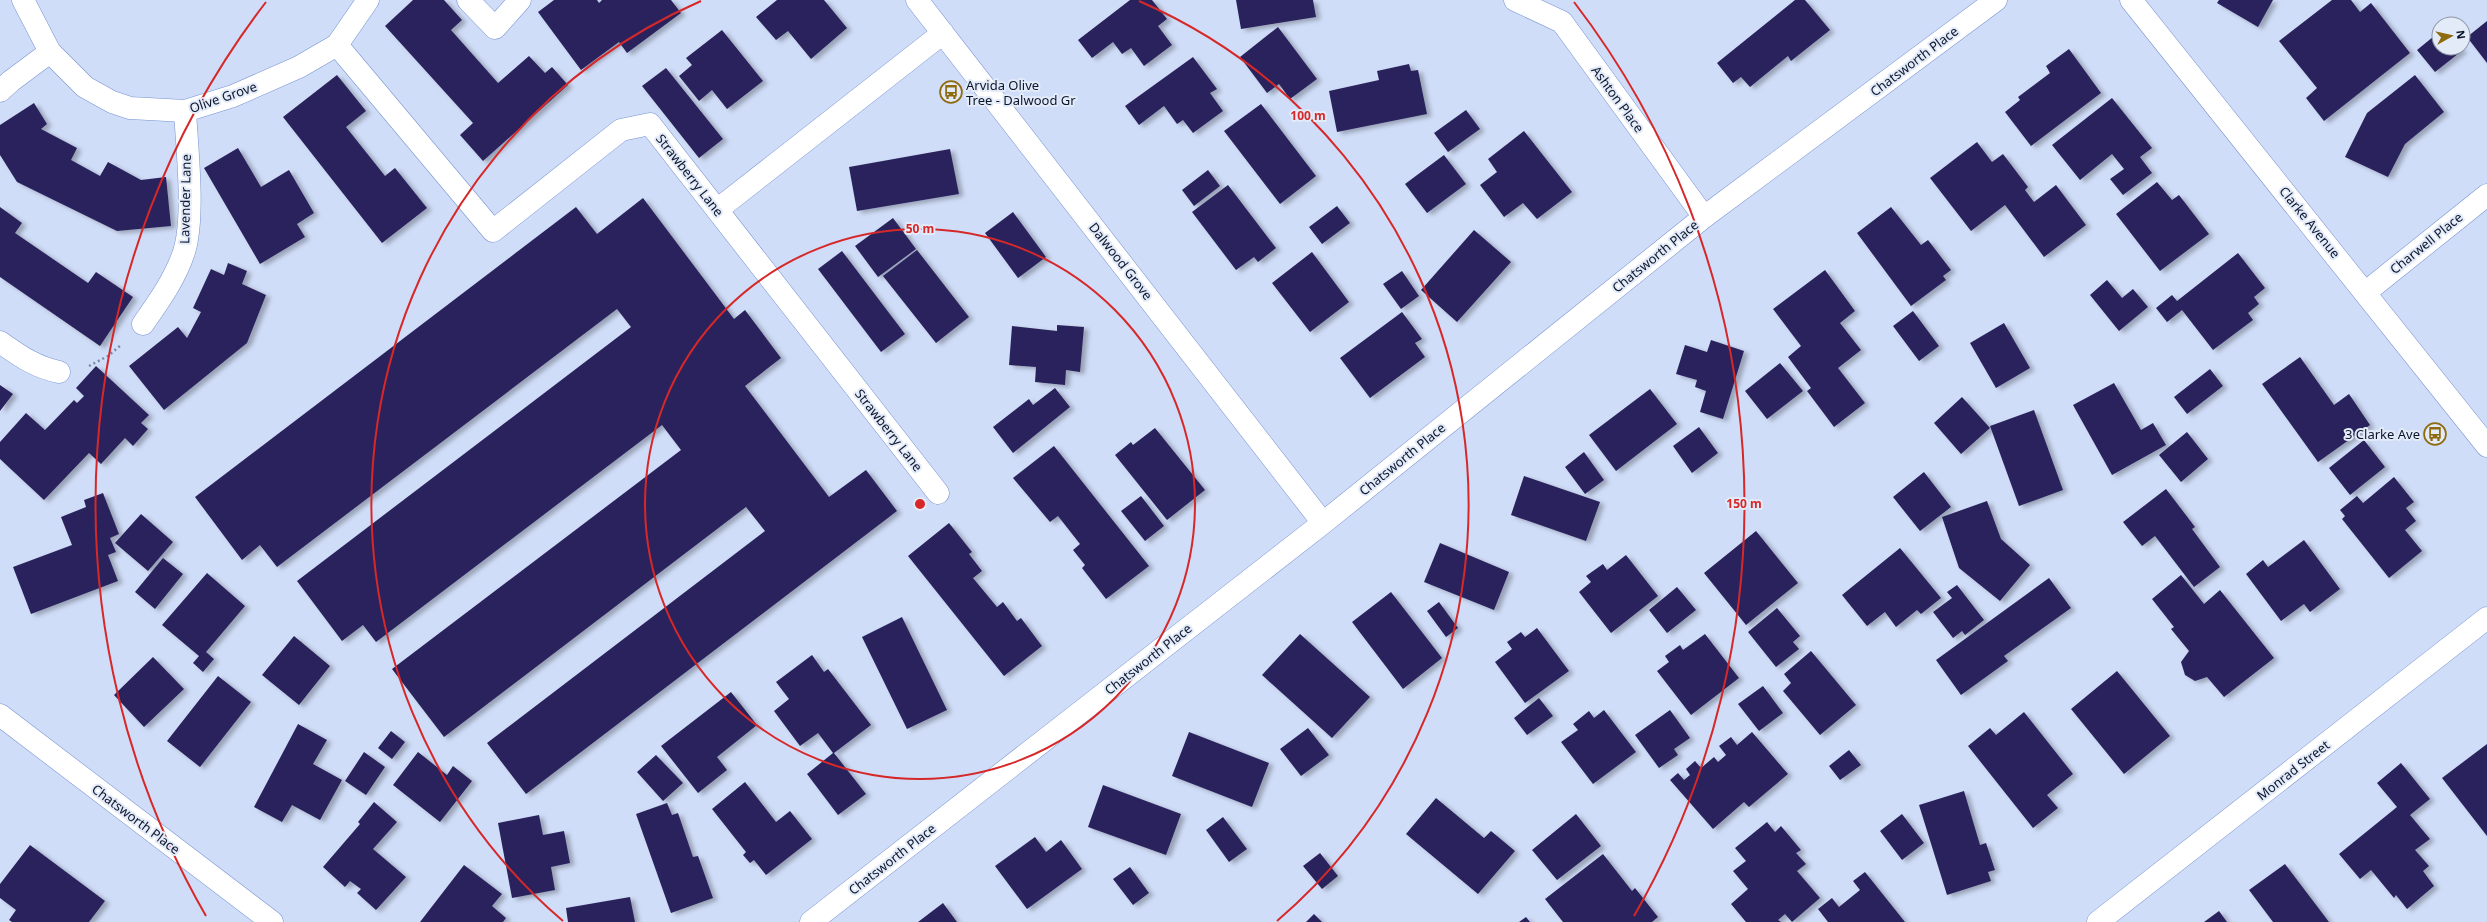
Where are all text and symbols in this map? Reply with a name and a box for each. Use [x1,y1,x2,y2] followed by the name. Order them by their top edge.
[2431,16,2471,56] north arrow
[1866,22,1962,100] street label: Chatsworth Place
[2453,29,2469,40] text: N
[1588,62,1648,136] street label: Ashton Place
[966,76,1076,109] place label: Arvida Olive Tree - Dalwood Gr
[187,77,259,117] street label: Olive Grove
[938,79,964,105] bus stop icon: Arvida Olive Tree - Dalwood Gr
[1290,107,1326,124] text: 100 m
[652,130,728,220] street label: Strawberry Lane
[175,154,195,244] street label: Lavender Lane
[2275,182,2345,262] street label: Clarke Avenue
[2386,208,2466,278] street label: Charwell Place
[1608,216,1702,296] street label: Chatsworth Place
[1085,219,1157,303] street label: Dalwood Grove
[906,220,934,237] text: 50 m
[851,385,927,475] street label: Strawberry Lane
[1355,419,1449,499] street label: Chatsworth Place
[2422,421,2448,447] bus stop icon: 3 Clarke Ave
[2345,425,2420,443] place label: 3 Clarke Ave
[1726,495,1762,512] text: 150 m
[913,497,927,511] centre of rings
[1101,619,1195,699] street label: Chatsworth Place
[2253,736,2333,804] street label: Monrad Street
[88,780,184,858] street label: Chatsworth Place
[845,819,939,899] street label: Chatsworth Place

